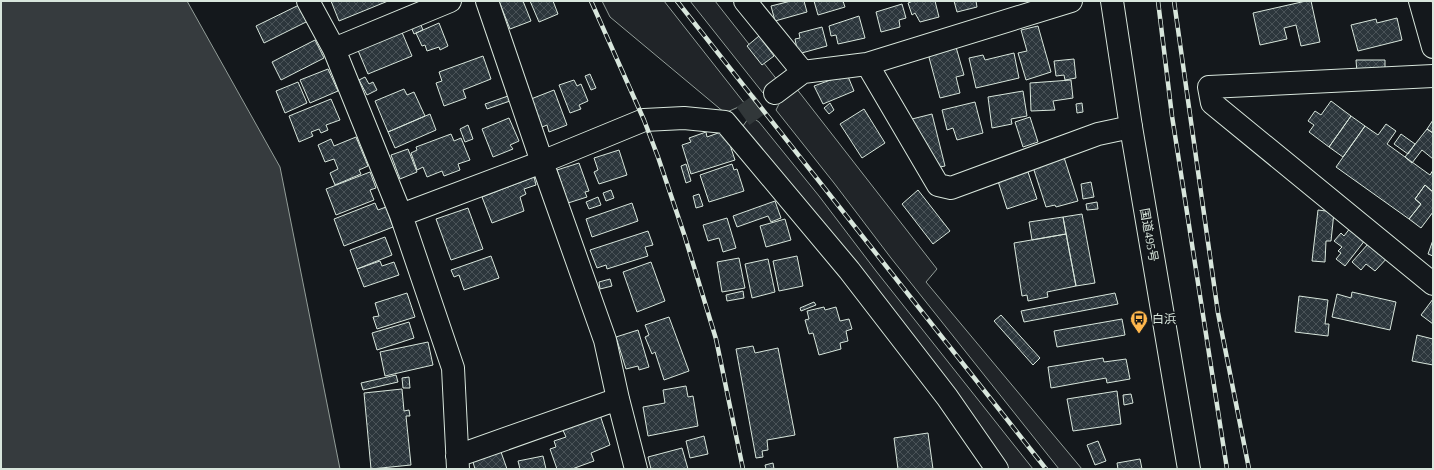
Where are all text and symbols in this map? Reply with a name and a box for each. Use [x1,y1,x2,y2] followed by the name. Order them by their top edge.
[1137,207,1161,263] street label: 国道495号
[1129,309,1149,334] bus stop icon: 白浜
[1152,312,1176,326] place label: 白浜

